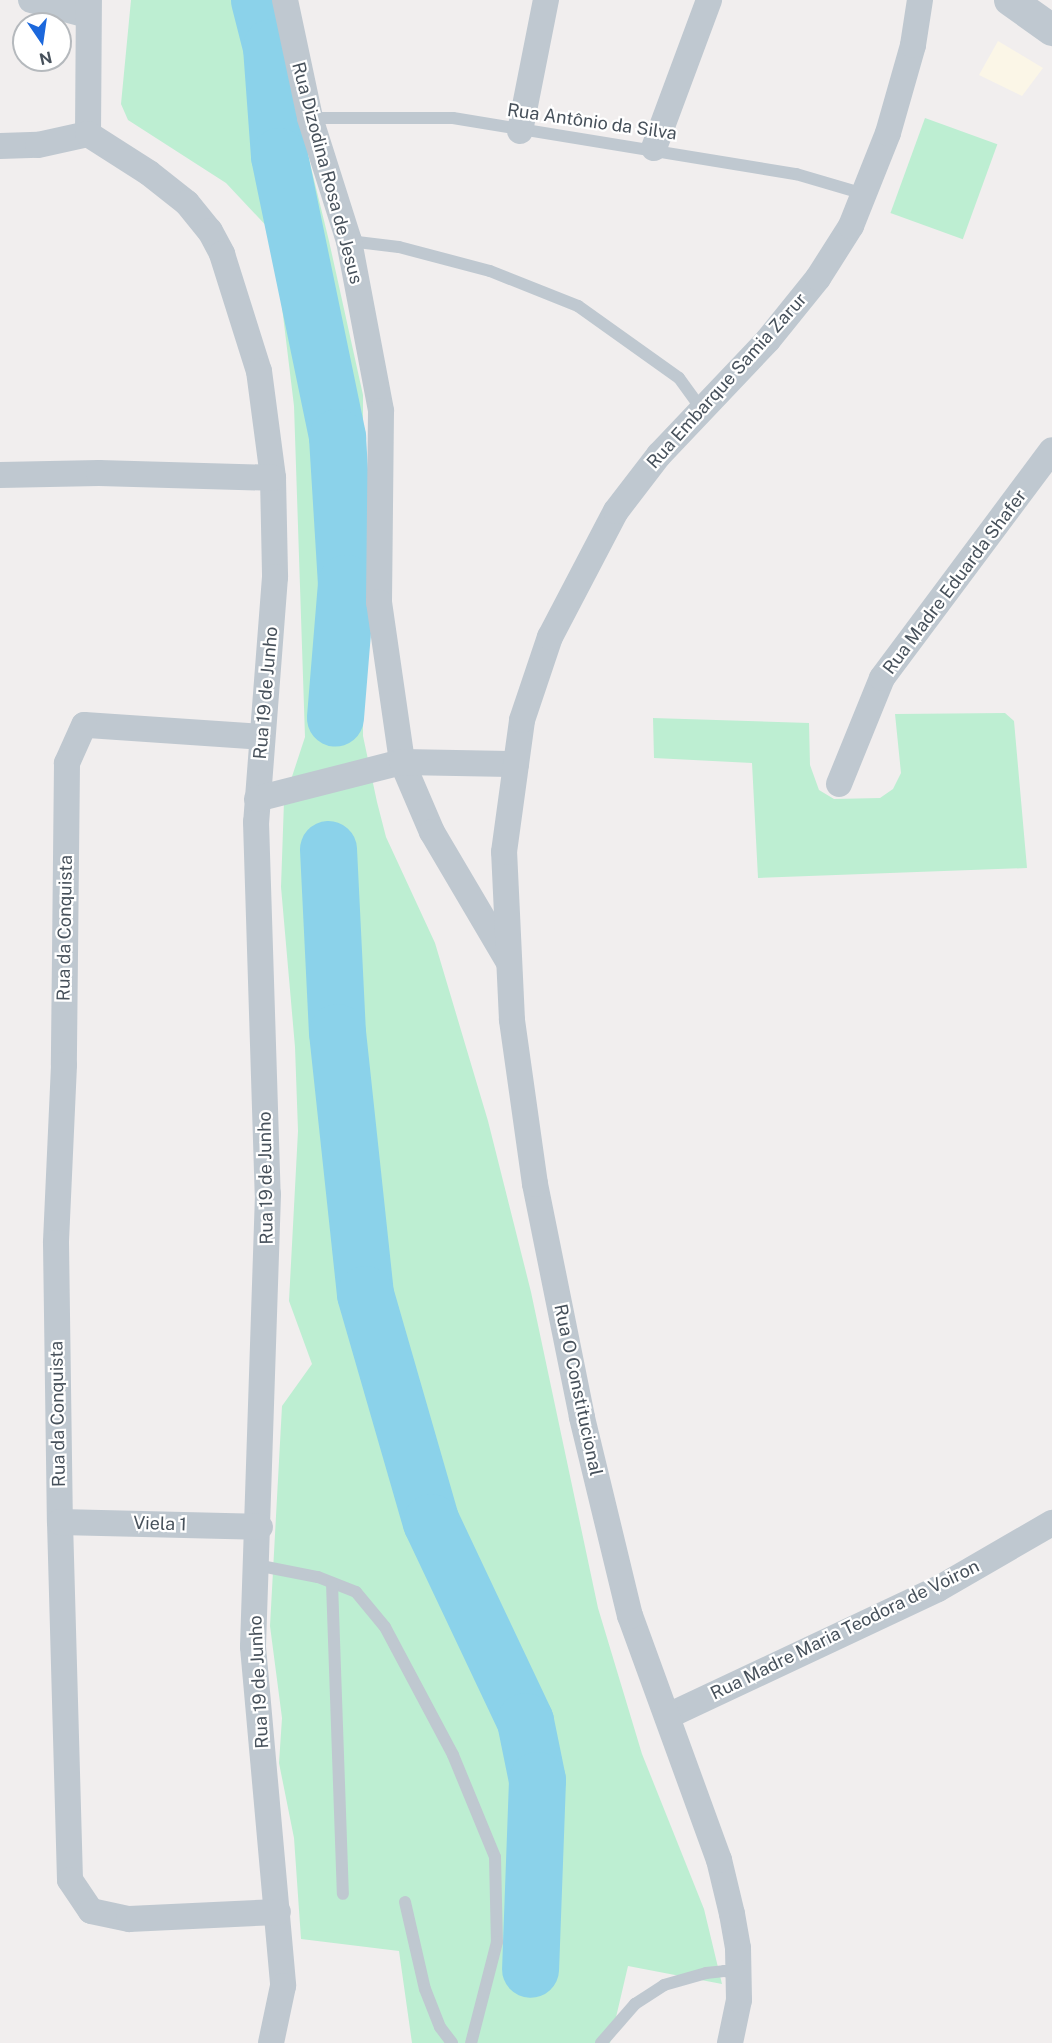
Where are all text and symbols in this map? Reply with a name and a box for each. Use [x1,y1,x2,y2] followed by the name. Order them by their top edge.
[12,12,72,72] north arrow
[37,47,54,69] text: N
[287,60,367,286] street label: Rua Dizodina Rosa de Jesus
[506,99,678,145] street label: Rua Antônio da Silva
[642,289,812,473] street label: Rua Embarque Samia Zarur
[879,485,1031,679] street label: Rua Madre Eduarda Shafer
[249,626,283,760] street label: Rua 19 de Junho
[53,855,77,1001] street label: Rua da Conquista
[254,1111,278,1245] street label: Rua 19 de Junho
[549,1302,607,1478] street label: Rua O Constitucional
[46,1341,70,1487] street label: Rua da Conquista
[133,1512,187,1536] street label: Viela 1
[707,1555,983,1705] street label: Rua Madre Maria Teodora de Voiron
[245,1615,273,1749] street label: Rua 19 de Junho

